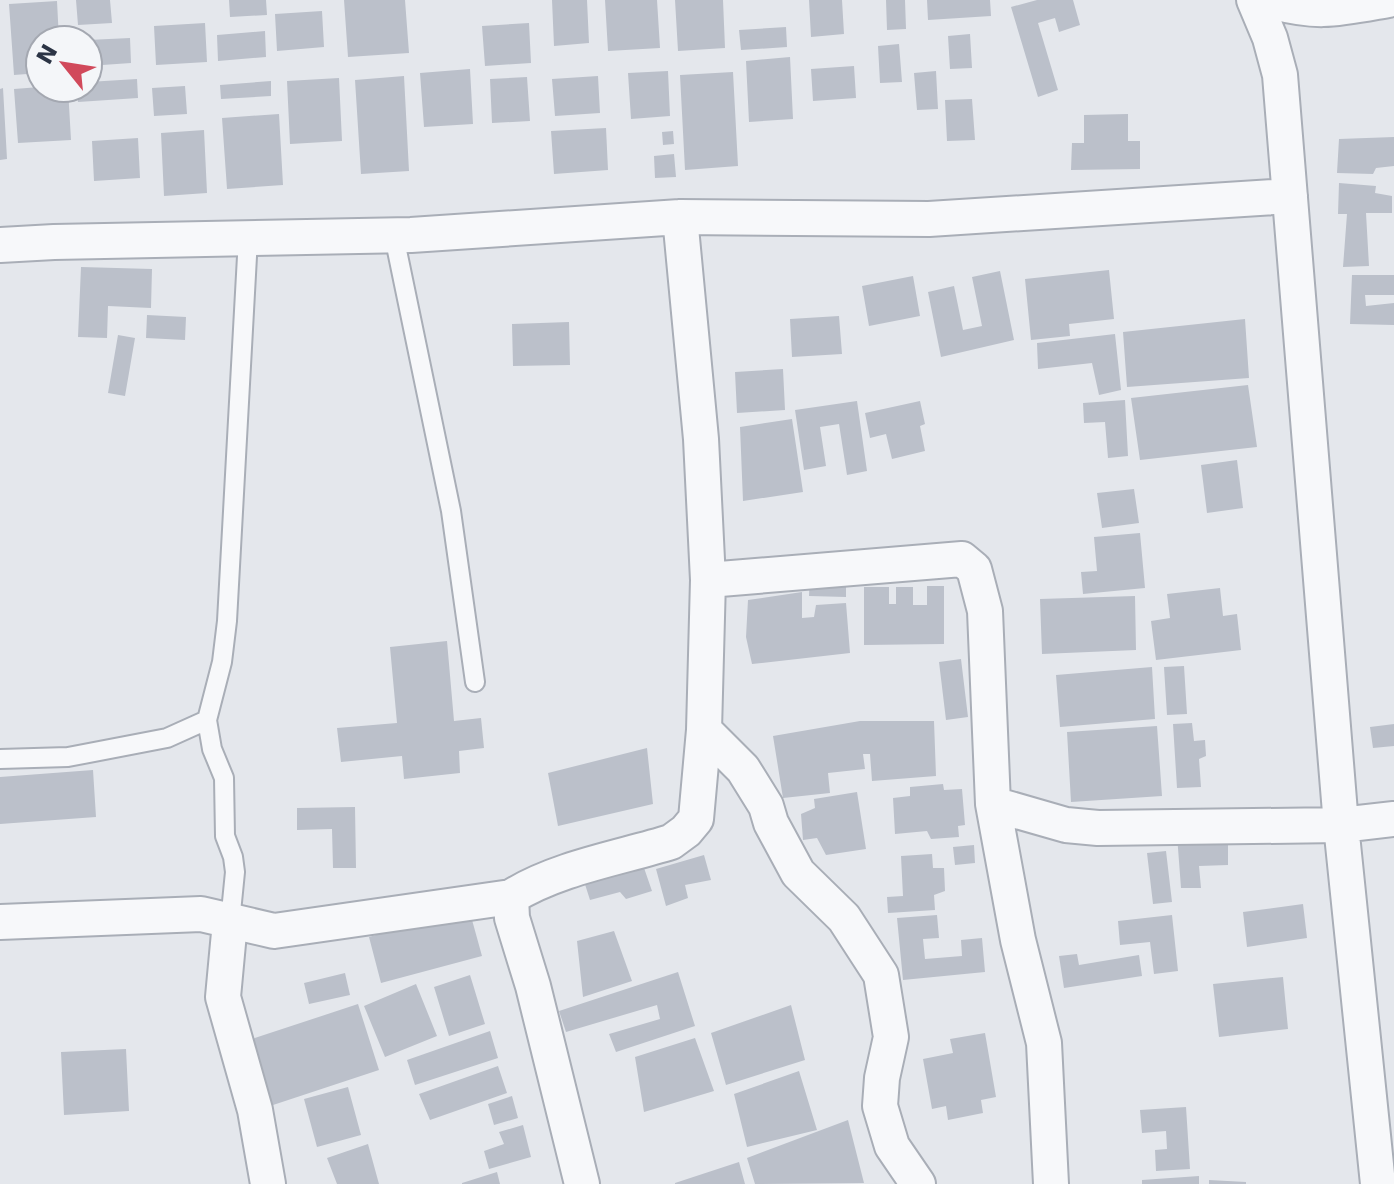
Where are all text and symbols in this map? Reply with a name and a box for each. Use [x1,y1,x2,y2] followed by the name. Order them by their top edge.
[24,24,104,104] north arrow
[32,40,63,68] text: N

